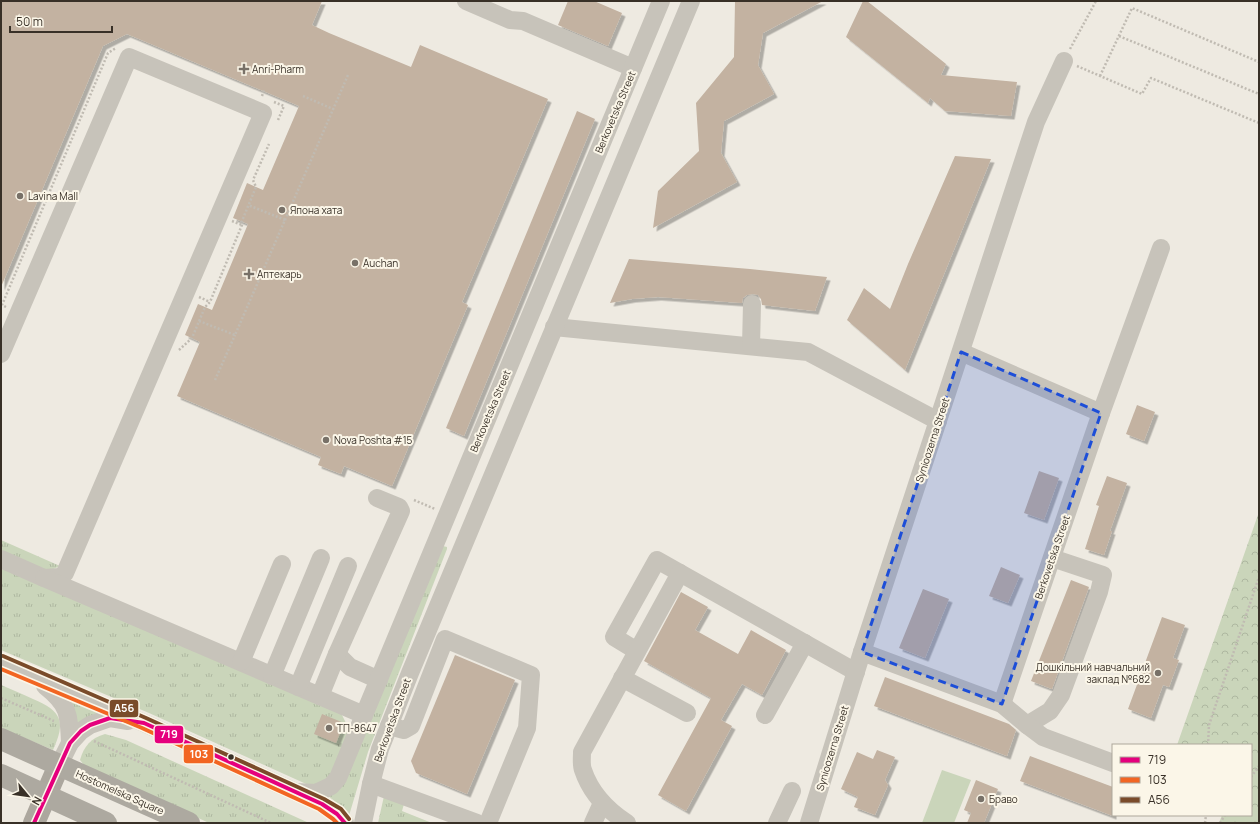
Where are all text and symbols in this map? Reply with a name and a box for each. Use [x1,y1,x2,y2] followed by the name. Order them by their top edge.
[10,8,112,34] scale bar
[16,13,43,30] text: 50 m
[252,62,304,76] place label: Anri-Pharm
[239,64,249,74] marker: Anri-Pharm
[591,69,639,155] street label: Berkovetska Street
[28,189,78,203] place label: Lavina Mall
[15,191,25,201] marker: Lavina Mall
[290,203,342,217] place label: Япона хата
[277,205,287,215] marker: Япона хата
[363,256,398,270] place label: Auchan
[350,258,360,268] marker: Auchan
[257,267,302,281] place label: Аптекарь
[244,269,254,279] marker: Аптекарь
[466,368,514,454] street label: Berkovetska Street
[912,396,952,484] street label: Synioozerna Street
[334,433,413,447] place label: Nova Poshta #15
[321,435,331,445] marker: Nova Poshta #15
[1031,513,1073,601] street label: Berkovetska Street
[1036,660,1150,686] place label: Дошкільний навчальний заклад №682
[1153,668,1163,678] marker: Дошкільний навчальний заклад №682
[370,676,414,764] street label: Berkovetska Street
[109,699,139,718] line badge: А56
[114,700,134,715] text: А56
[812,704,852,792] street label: Synioozerna Street
[337,721,377,735] place label: ТП-8647
[324,723,334,733] marker: ТП-8647
[154,725,184,744] line badge: 719
[160,726,178,741] text: 719
[183,744,214,764] line badge: 103
[1112,744,1252,816] legend
[190,746,208,761] text: 103
[1148,751,1166,768] text: 719
[226,752,236,762] unlabelled marker
[74,766,166,818] street label: Hostomelska Square
[1148,771,1167,788] text: 103
[8,776,48,816] north arrow
[1148,791,1170,808] text: А56
[989,792,1018,806] place label: Браво
[29,794,46,808] text: N
[976,794,986,804] marker: Браво

